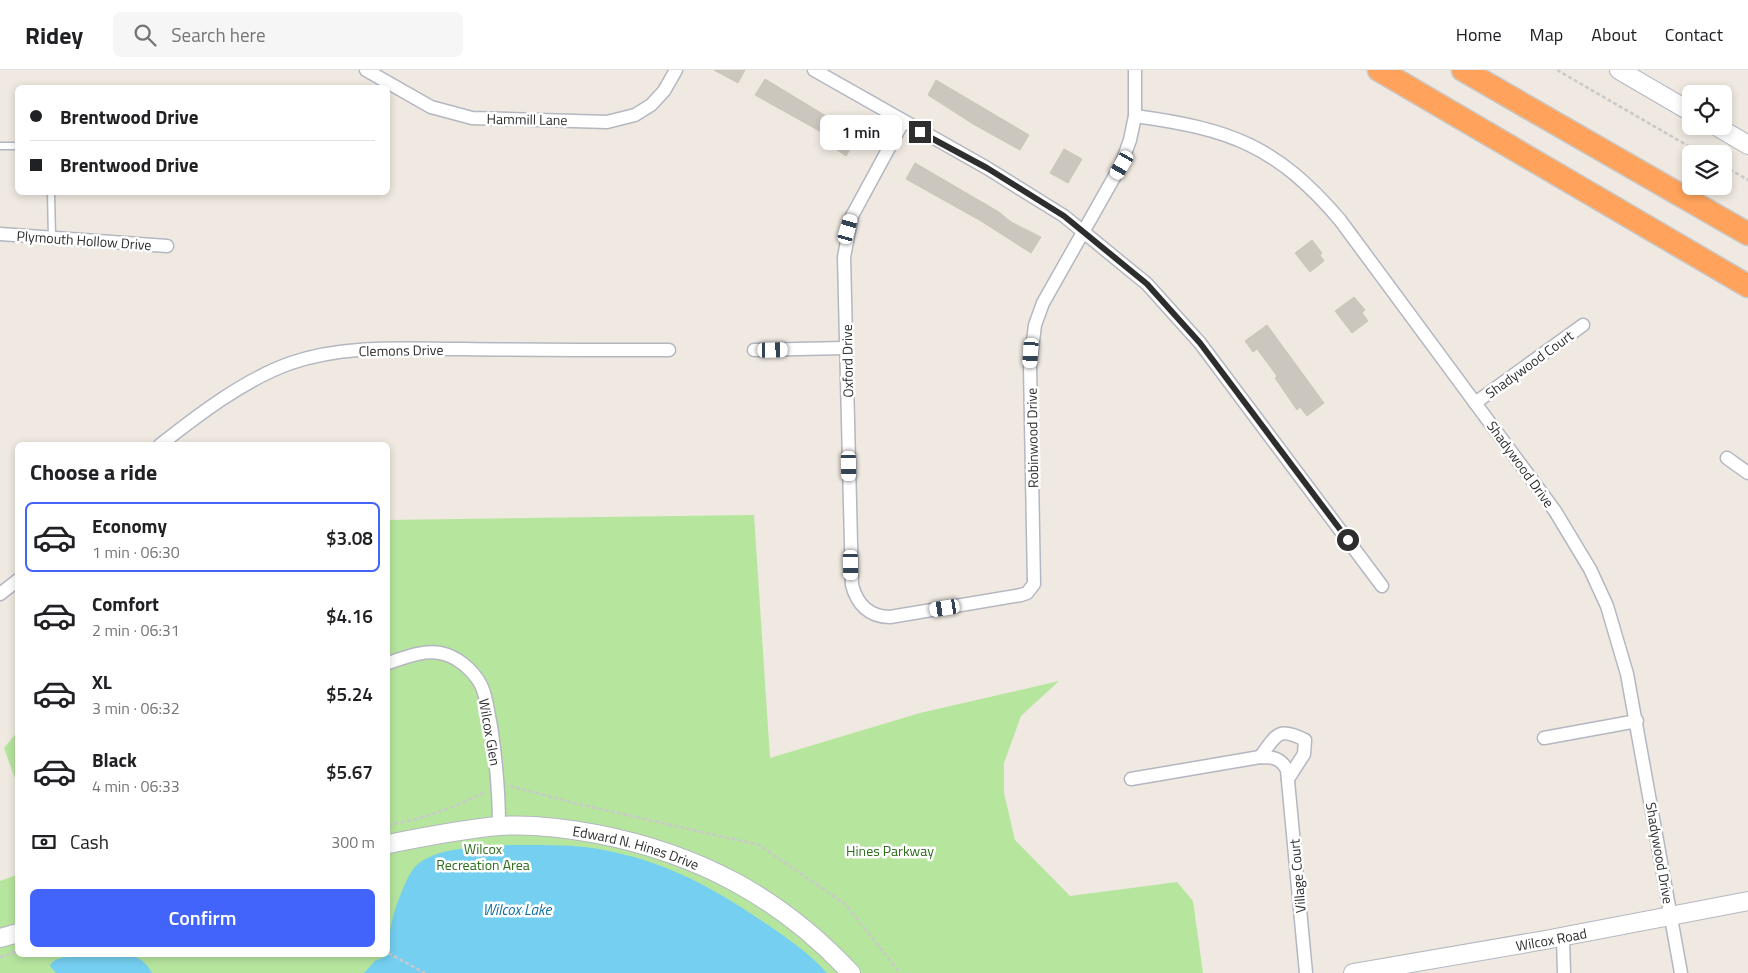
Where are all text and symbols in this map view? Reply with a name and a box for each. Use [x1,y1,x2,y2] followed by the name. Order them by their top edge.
[113,12,463,57] search box
[25,17,83,53] text: Ridey
[171,20,266,49] text: Search here
[131,21,159,49] icon: search
[1456,21,1502,48] text: Home
[1530,21,1563,48] text: Map
[1591,21,1637,48] text: About
[1665,21,1723,48] text: Contact
[1682,85,1732,195] map controls
[1682,85,1732,135] button: locate
[60,102,198,131] text: Brentwood Drive
[486,108,568,130] street label: Hammill Lane
[820,114,902,150] callout: 1 min
[842,120,880,144] text: 1 min
[909,121,931,143] route end
[1682,145,1732,195] button: layers
[1108,148,1135,182] car
[60,150,198,179] text: Brentwood Drive
[836,213,859,245] car
[16,225,152,255] street label: Plymouth Hollow Drive
[836,324,858,398] street label: Oxford Drive
[1481,325,1577,403] street label: Shadywood Court
[1022,338,1039,368] car
[358,339,444,361] street label: Clemons Drive
[757,342,788,358] car
[1021,388,1043,488] street label: Robinwood Drive
[1482,416,1560,512] street label: Shadywood Drive
[841,451,856,481] car
[30,455,157,489] text: Choose a ride
[92,511,167,540] text: Economy
[32,515,77,560] icon: car
[326,523,373,552] text: $3.08
[1337,529,1359,551] route start
[92,540,180,564] text: 1 min · 06:30
[843,550,858,580] car
[92,589,159,618] text: Comfort
[32,593,77,638] icon: car
[929,598,960,618] car
[326,601,373,630] text: $4.16
[92,618,180,642] text: 2 min · 06:31
[92,667,112,696] text: XL
[32,671,77,716] icon: car
[326,679,373,708] text: $5.24
[92,696,180,720] text: 3 min · 06:32
[474,697,506,767] street label: Wilcox Glen
[92,745,137,774] text: Black
[32,749,77,794] icon: car
[326,757,373,786] text: $5.67
[92,774,180,798] text: 4 min · 06:33
[1641,801,1679,905] street label: Shadywood Drive
[571,820,703,874] street label: Edward N. Hines Drive
[70,827,109,856] text: Cash
[30,828,58,856] icon: cash
[331,830,375,854] text: 300 m
[436,838,530,875] park label: Wilcox Recreation Area
[1283,838,1311,914] street label: Village Court
[846,840,934,861] park label: Hines Parkway
[30,889,375,947] button: Confirm
[483,898,552,921] water label: Wilcox Lake
[1514,922,1588,955] street label: Wilcox Road

